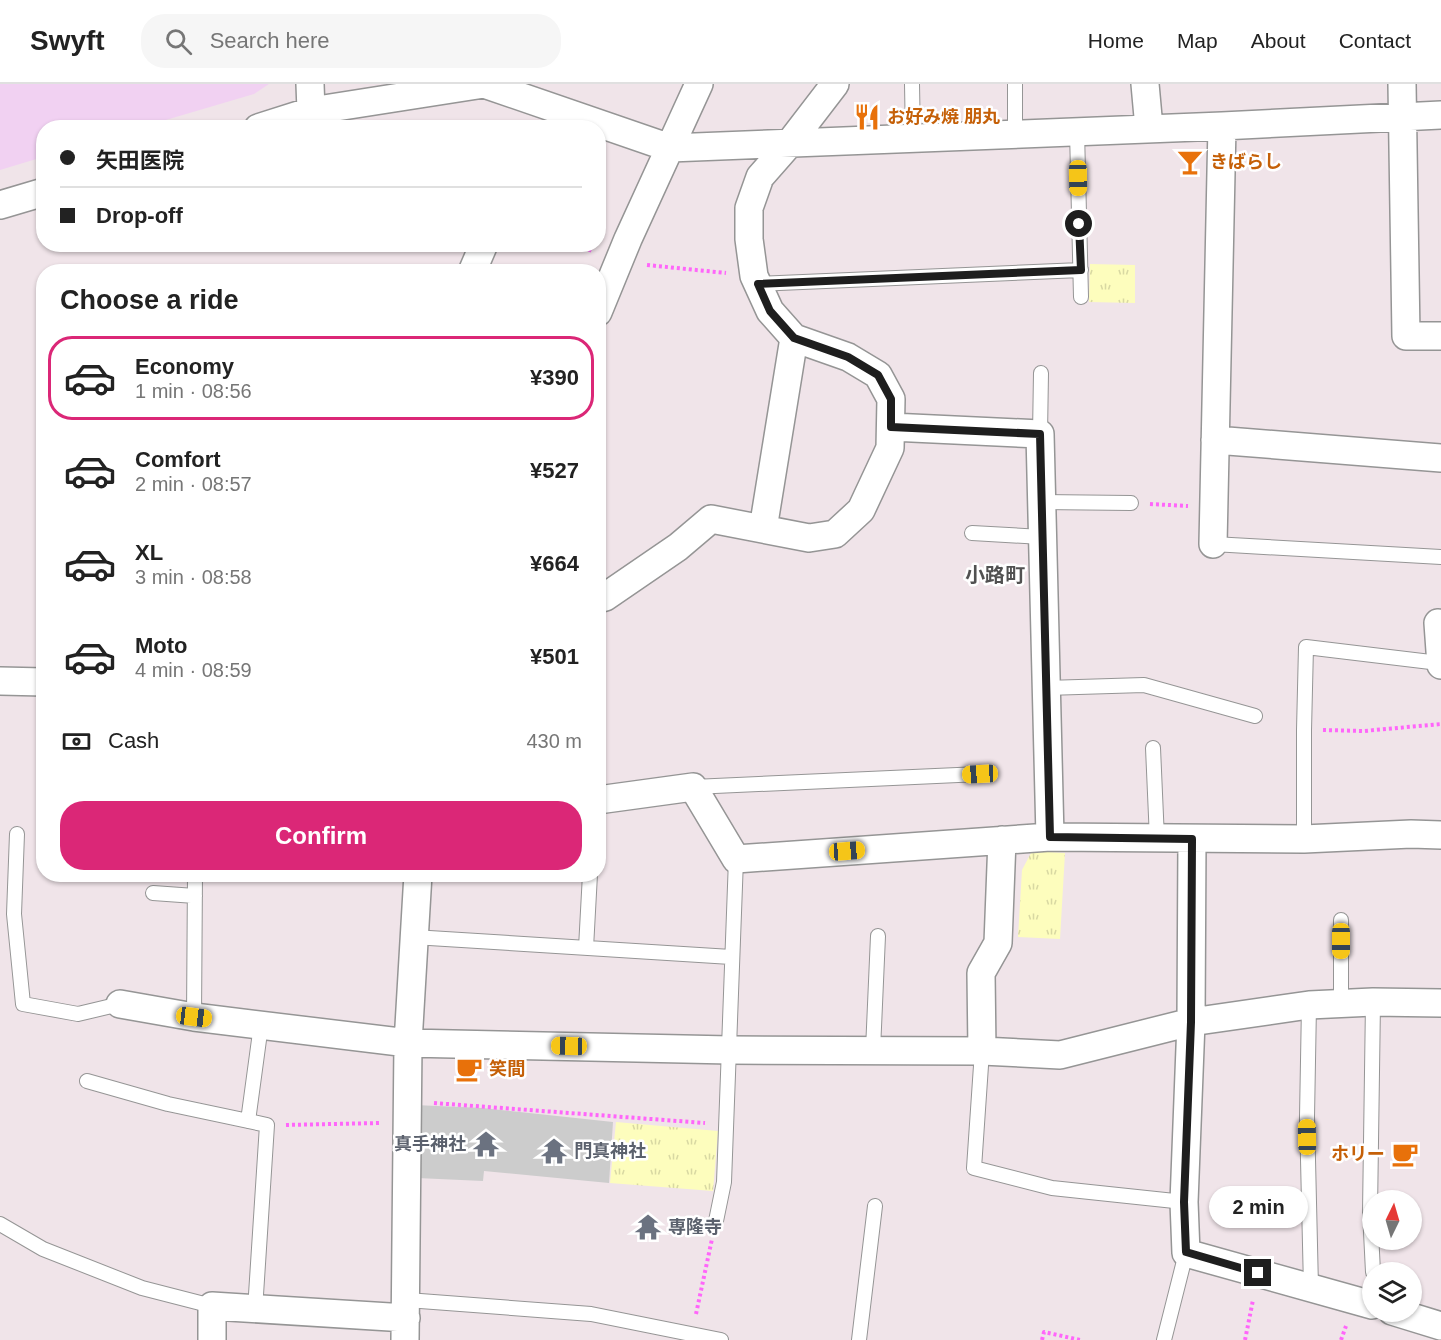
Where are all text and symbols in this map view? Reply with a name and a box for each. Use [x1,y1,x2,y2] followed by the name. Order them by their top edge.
[141,14,561,68] search box
[30,25,105,56] text: Swyft
[162,25,195,58] icon: search
[210,28,330,53] text: Search here
[1088,29,1144,52] text: Home
[1177,29,1218,52] text: Map
[1251,29,1306,52] text: About
[1339,29,1411,52] text: Contact
[852,102,882,132] restaurant icon: お好み焼 朋丸
[887,107,1000,127] place label: お好み焼 朋丸
[1175,147,1205,177] bar icon: きばらし
[96,148,184,173] text: 矢田医院
[1210,152,1282,172] place label: きばらし
[1069,160,1087,196] car
[96,203,183,228] text: Drop-off
[1065,210,1092,237] route start
[60,285,239,315] text: Choose a ride
[63,351,117,405] icon: car
[135,354,234,379] text: Economy
[530,365,579,390] text: ¥390
[135,380,252,402] text: 1 min · 08:56
[63,444,117,498] icon: car
[135,447,221,472] text: Comfort
[530,458,579,483] text: ¥527
[135,473,252,495] text: 2 min · 08:57
[63,537,117,591] icon: car
[135,540,163,565] text: XL
[530,551,579,576] text: ¥664
[965,564,1025,586] district label: 小路町
[135,566,252,588] text: 3 min · 08:58
[63,630,117,684] icon: car
[135,633,188,658] text: Moto
[530,644,579,669] text: ¥501
[135,659,252,681] text: 4 min · 08:59
[60,725,93,758] icon: cash
[108,728,159,753] text: Cash
[526,730,582,752] text: 430 m
[962,764,998,784] car
[60,801,582,870] button: Confirm
[828,841,866,861] car
[1332,923,1350,959] car
[175,1006,213,1028] car
[551,1037,587,1055] car
[454,1054,484,1084] cafe icon: 笑間
[489,1059,525,1079] place label: 笑間
[1298,1119,1316,1155] car
[471,1129,501,1159] temple icon: 真手神社
[394,1134,466,1154] place label: 真手神社
[539,1136,569,1166] temple icon: 門真神社
[1390,1139,1420,1169] cafe icon: ホリー
[574,1141,646,1161] place label: 門真神社
[1331,1144,1385,1164] place label: ホリー
[1208,1186,1308,1228] callout: 2 min
[1362,1190,1422,1250] north arrow
[1362,1190,1422,1322] map controls
[1232,1196,1285,1218] text: 2 min
[633,1212,663,1242] temple icon: 専隆寺
[668,1217,722,1237] place label: 専隆寺
[1244,1259,1271,1286] route end
[1362,1262,1422,1322] button: layers

